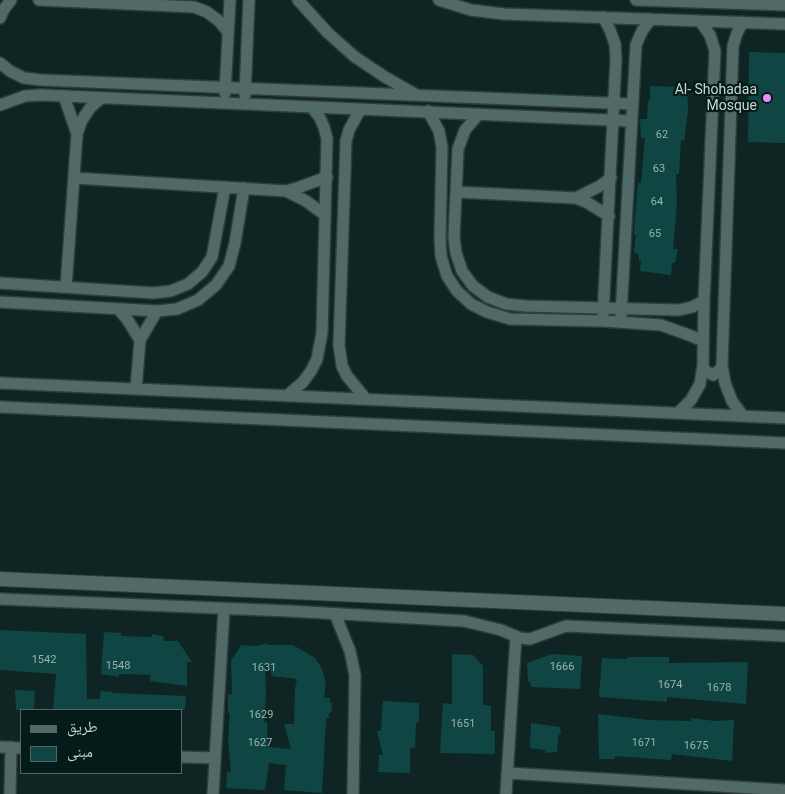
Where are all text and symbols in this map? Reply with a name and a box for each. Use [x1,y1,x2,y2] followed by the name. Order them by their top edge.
[675,82,757,114] place label: Al- Shohadaa Mosque
[761,92,773,104] marker: Al- Shohadaa Mosque
[656,128,668,142] house number: 62
[653,162,665,176] house number: 63
[651,195,663,209] house number: 64
[649,227,661,241] house number: 65
[32,653,56,667] house number: 1542
[106,659,130,673] house number: 1548
[550,660,574,674] house number: 1666
[252,661,276,675] house number: 1631
[658,678,682,692] house number: 1674
[707,681,731,695] house number: 1678
[249,708,273,722] house number: 1629
[20,709,182,774] legend
[451,717,475,731] house number: 1651
[67,718,98,736] text: طريق
[248,736,272,750] house number: 1627
[632,736,656,750] house number: 1671
[684,739,708,753] house number: 1675
[67,743,93,761] text: مبنى

